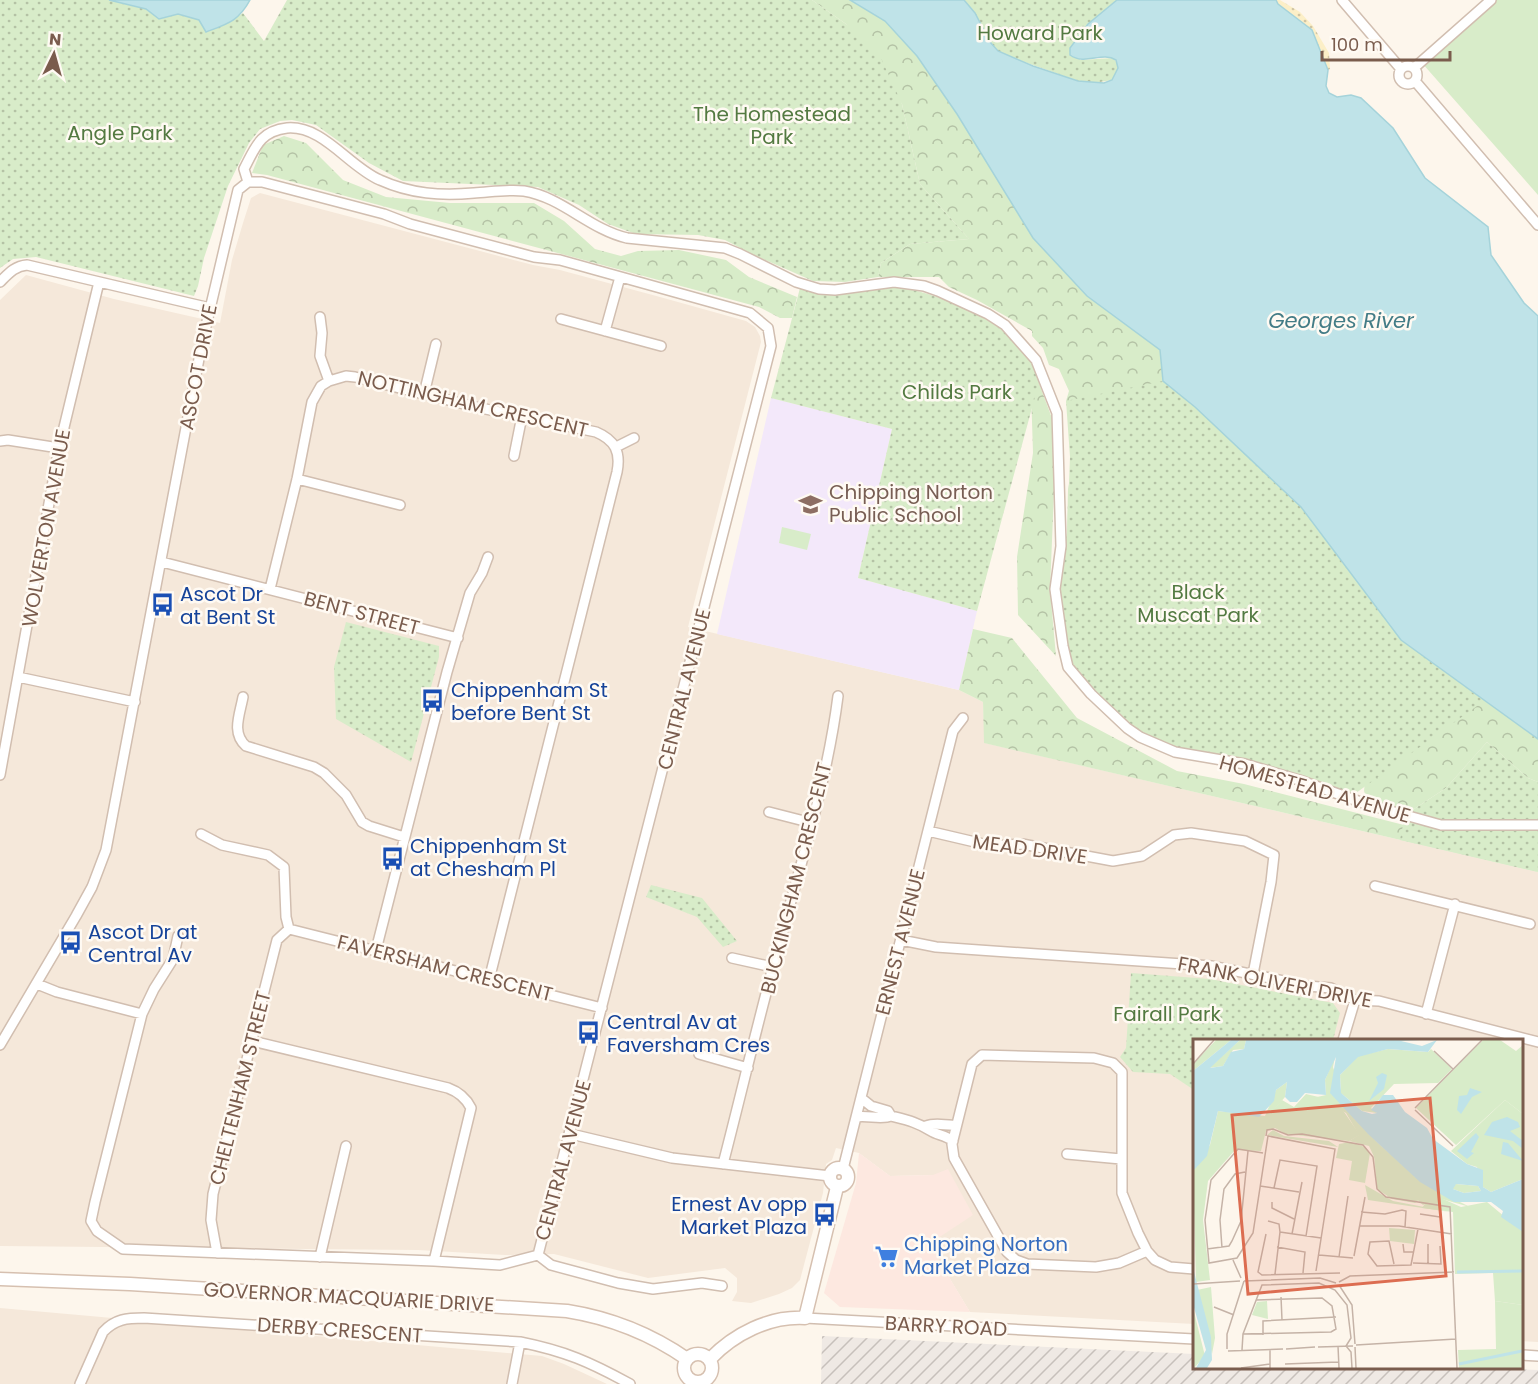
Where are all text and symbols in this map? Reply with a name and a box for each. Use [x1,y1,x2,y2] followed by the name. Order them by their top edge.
[977,19,1104,47] park label: Howard Park
[24,24,84,84] north arrow
[1322,24,1450,62] scale bar
[48,28,62,52] text: N
[1331,32,1383,57] text: 100 m
[693,100,851,151] park label: The Homestead Park
[67,119,173,147] park label: Angle Park
[172,302,224,432] street label: ASCOT DRIVE
[1268,306,1415,335] water label: Georges River
[355,364,591,444] street label: NOTTINGHAM CRESCENT
[902,378,1013,406] park label: Childs Park
[15,427,77,629] street label: WOLVERTON AVENUE
[829,478,993,529] place label: Chipping Norton Public School
[798,491,824,517] school or university icon: Chipping Norton Public School
[1137,578,1259,629] park label: Black Muscat Park
[180,580,275,631] place label: Ascot Dr at Bent St
[301,584,423,642] street label: BENT STREET
[149,592,175,618] bus stop icon: Ascot Dr at Bent St
[650,605,718,773] street label: CENTRAL AVENUE
[451,676,608,727] place label: Chippenham St before Bent St
[420,688,446,714] bus stop icon: Chippenham St before Bent St
[1216,748,1414,830] street label: HOMESTEAD AVENUE
[754,759,838,997] street label: BUCKINGHAM CRESCENT
[971,827,1089,871] street label: MEAD DRIVE
[410,832,567,883] place label: Chippenham St at Chesham Pl
[379,845,405,871] bus stop icon: Chippenham St at Chesham Pl
[868,866,932,1018] street label: ERNEST AVENUE
[88,918,197,969] place label: Ascot Dr at Central Av
[334,928,556,1008] street label: FAVERSHAM CRESCENT
[57,930,83,956] bus stop icon: Ascot Dr at Central Av
[1175,949,1375,1015] street label: FRANK OLIVERI DRIVE
[202,988,278,1188] street label: CHELTENHAM STREET
[1113,1000,1221,1028] park label: Fairall Park
[607,1008,770,1059] place label: Central Av at Faversham Cres
[576,1020,602,1046] bus stop icon: Central Av at Faversham Cres
[1193,1039,1523,1369] inset map
[528,1077,598,1243] street label: CENTRAL AVENUE
[671,1190,807,1241] place label: Ernest Av opp Market Plaza
[812,1202,838,1228] bus stop icon: Ernest Av opp Market Plaza
[904,1230,1068,1281] place label: Chipping Norton Market Plaza
[873,1243,899,1269] supermarket icon: Chipping Norton Market Plaza
[203,1275,495,1319] street label: GOVERNOR MACQUARIE DRIVE
[884,1309,1008,1343] street label: BARRY ROAD
[256,1310,424,1350] street label: DERBY CRESCENT

